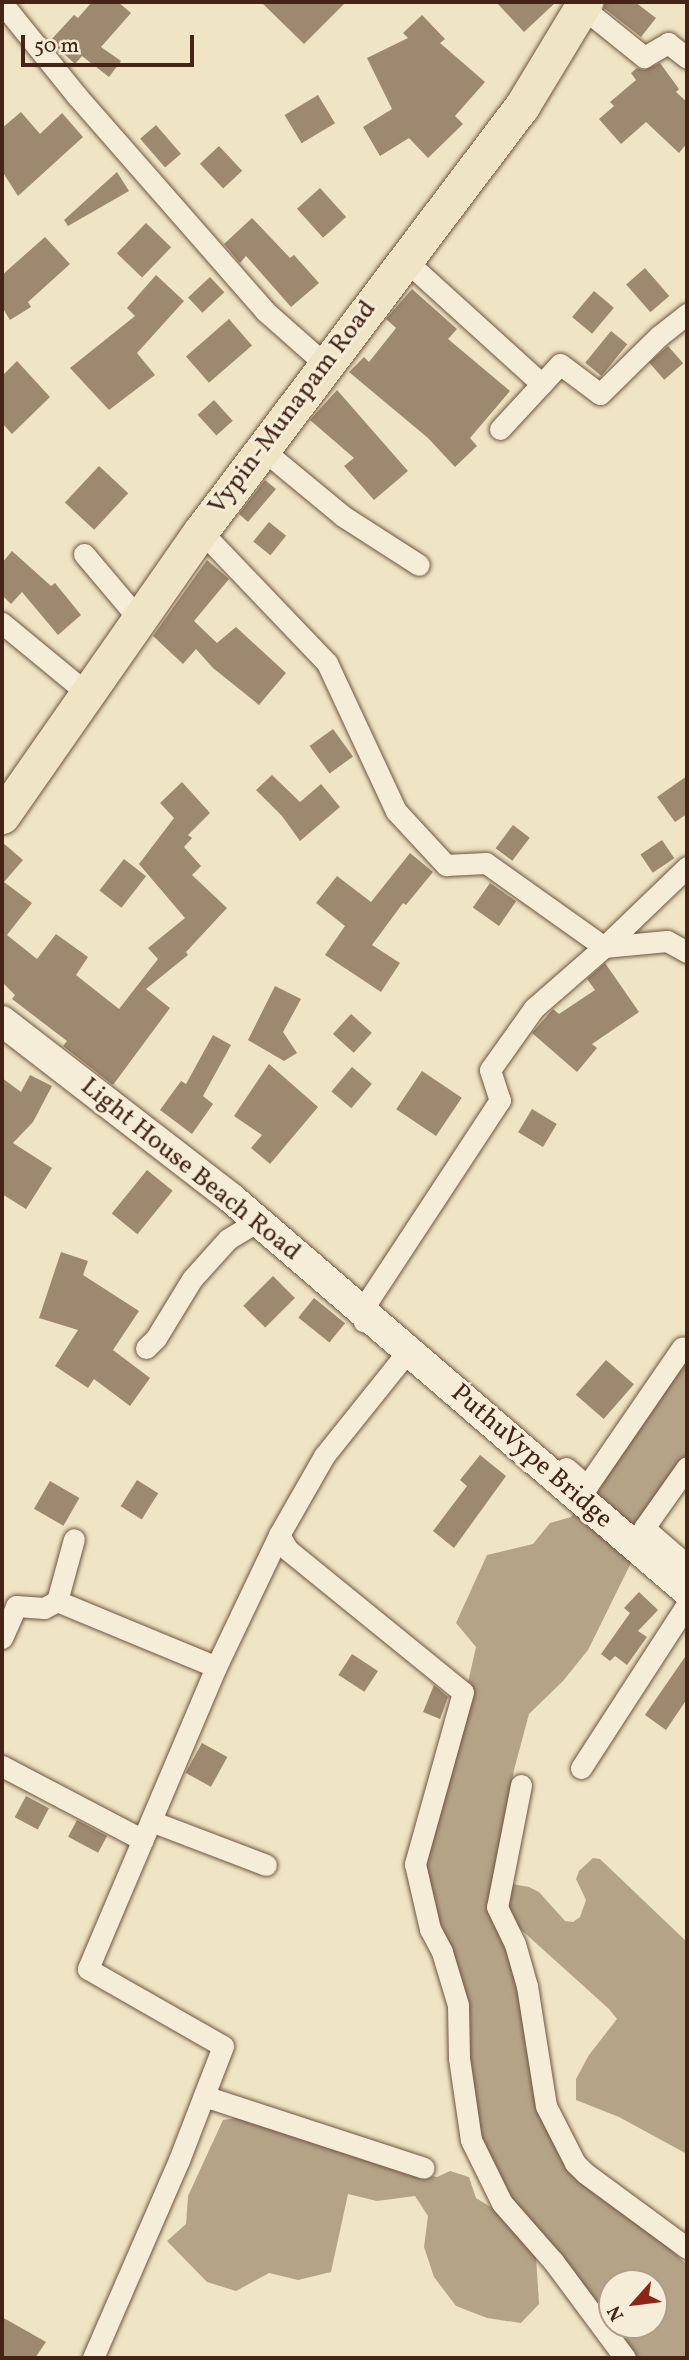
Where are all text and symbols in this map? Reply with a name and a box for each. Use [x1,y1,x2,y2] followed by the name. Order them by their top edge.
[24,21,198,65] scale bar
[34,32,79,61] text: 50 m
[202,295,384,521] street label: Vypin-Munapam Road
[74,1072,306,1268] street label: Light House Beach Road
[444,1378,618,1536] street label: PuthuVype Bridge
[598,2269,668,2339] north arrow
[602,2301,631,2325] text: N

